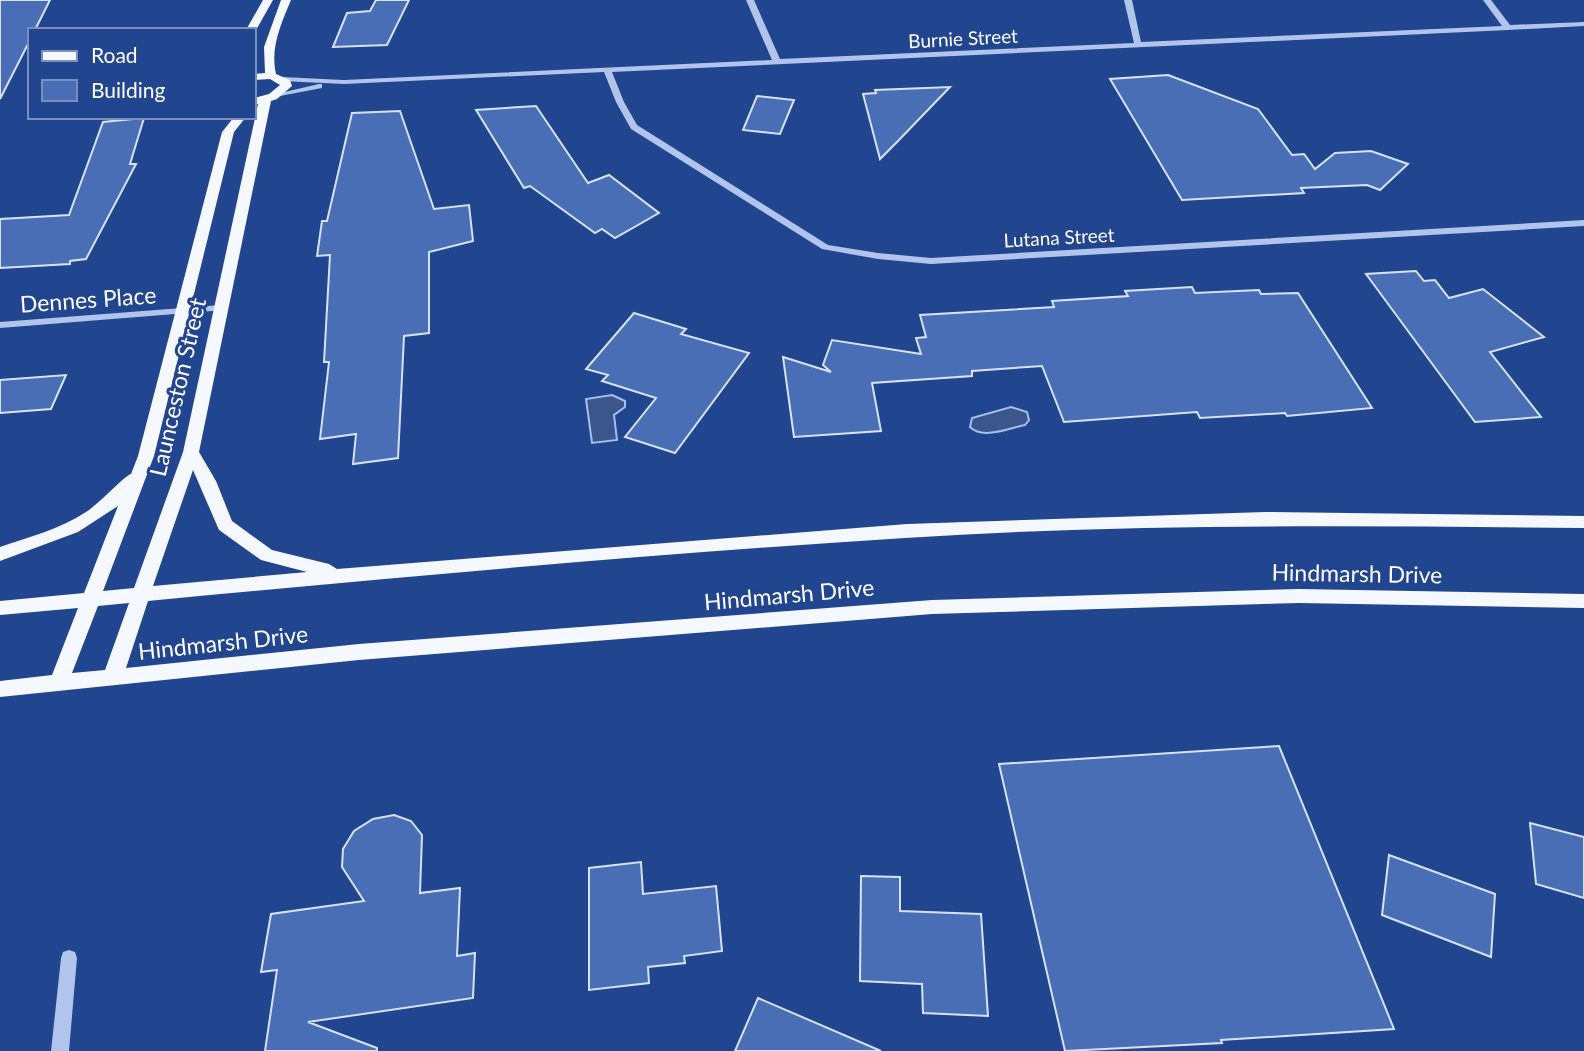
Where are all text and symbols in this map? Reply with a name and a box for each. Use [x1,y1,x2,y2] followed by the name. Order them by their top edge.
[908,24,1019,52] street label: Burnie Street
[28,28,256,119] legend
[91,42,138,67] text: Road
[91,77,166,102] text: Building
[1003,223,1115,251] street label: Lutana Street
[19,280,157,318] street label: Dennes Place
[143,294,211,479] street label: Launceston Street
[1271,558,1443,588] street label: Hindmarsh Drive
[703,573,875,615] street label: Hindmarsh Drive
[137,619,309,665] street label: Hindmarsh Drive

